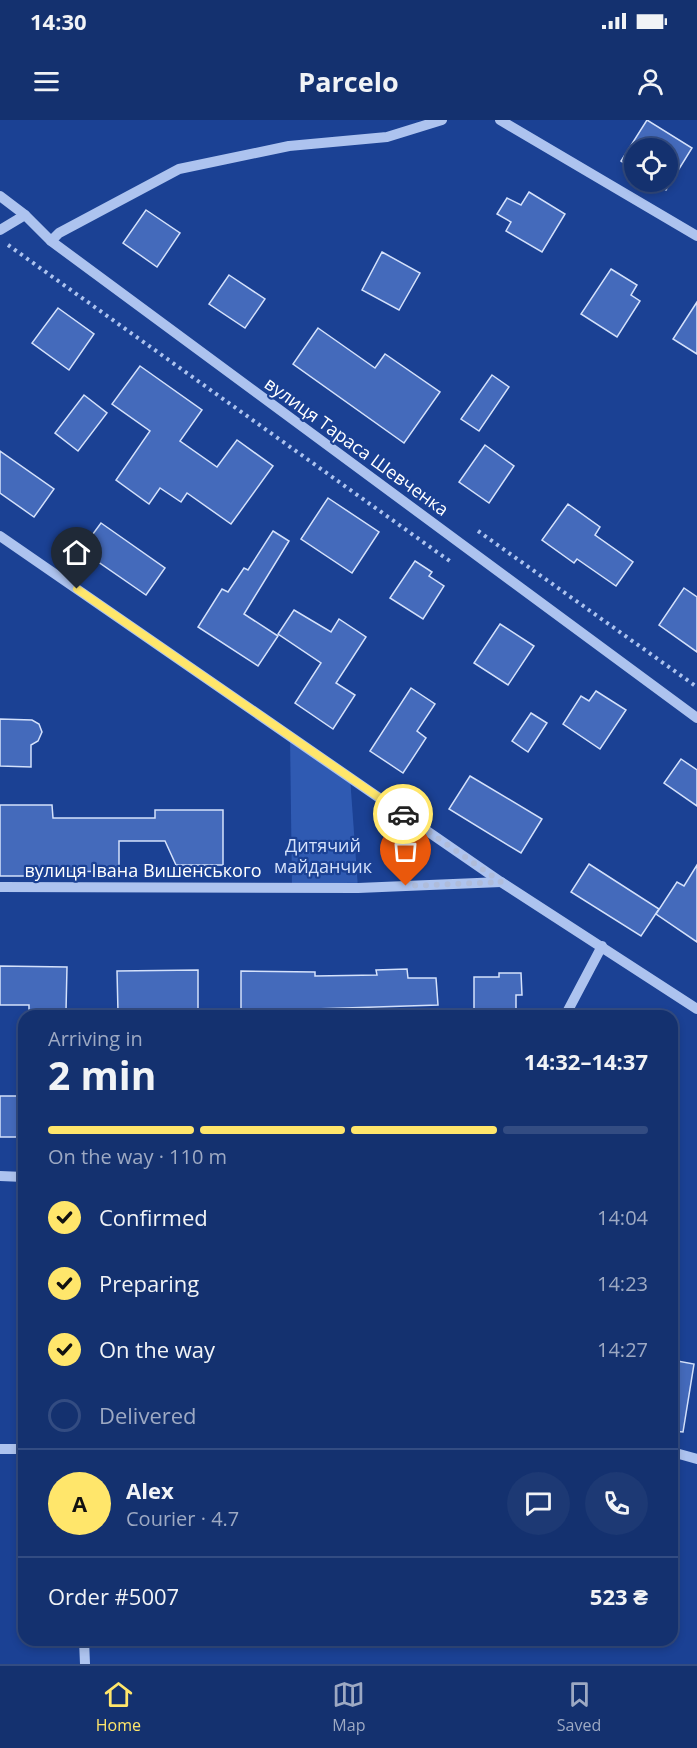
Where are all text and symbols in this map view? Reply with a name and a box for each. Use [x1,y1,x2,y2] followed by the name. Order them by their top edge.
[30,6,87,36] text: 14:30
[298,63,399,100] text: Parcelo
[30,65,63,98] icon: menu
[634,65,667,98] icon: person
[624,138,678,192] map controls
[624,138,678,192] button: locate
[260,371,454,521] street label: вулиця Тараса Шевченка
[51,527,102,589] pin
[60,536,93,569] icon: home
[373,784,433,844] courier
[387,798,420,831] icon: car
[380,824,431,886] pin
[274,833,373,878] park label: Дитячий майданчик
[389,833,422,866] icon: bag
[25,858,261,882] street label: вулиця Івана Вишенського
[48,1025,143,1052] text: Arriving in
[524,1046,648,1076] text: 14:32–14:37
[48,1048,156,1101] text: 2 min
[48,1143,227,1170] text: On the way · 110 m
[48,1201,81,1234] icon: check
[99,1202,208,1232] text: Confirmed
[597,1204,648,1231] text: 14:04
[48,1267,81,1300] icon: check
[99,1268,199,1298] text: Preparing
[597,1270,648,1297] text: 14:23
[48,1333,81,1366] icon: check
[99,1334,215,1364] text: On the way
[597,1336,648,1363] text: 14:27
[99,1400,197,1430] text: Delivered
[507,1472,570,1535] button: chat
[585,1472,648,1535] button: phone
[126,1475,174,1505] text: Alex
[72,1488,87,1518] text: A
[126,1505,239,1532] text: Courier · 4.7
[48,1581,179,1611] text: Order #5007
[590,1581,648,1611] text: 523 ₴
[96,1678,141,1736] tab: Home
[332,1678,365,1736] tab: Map
[557,1678,601,1736] tab: Saved

